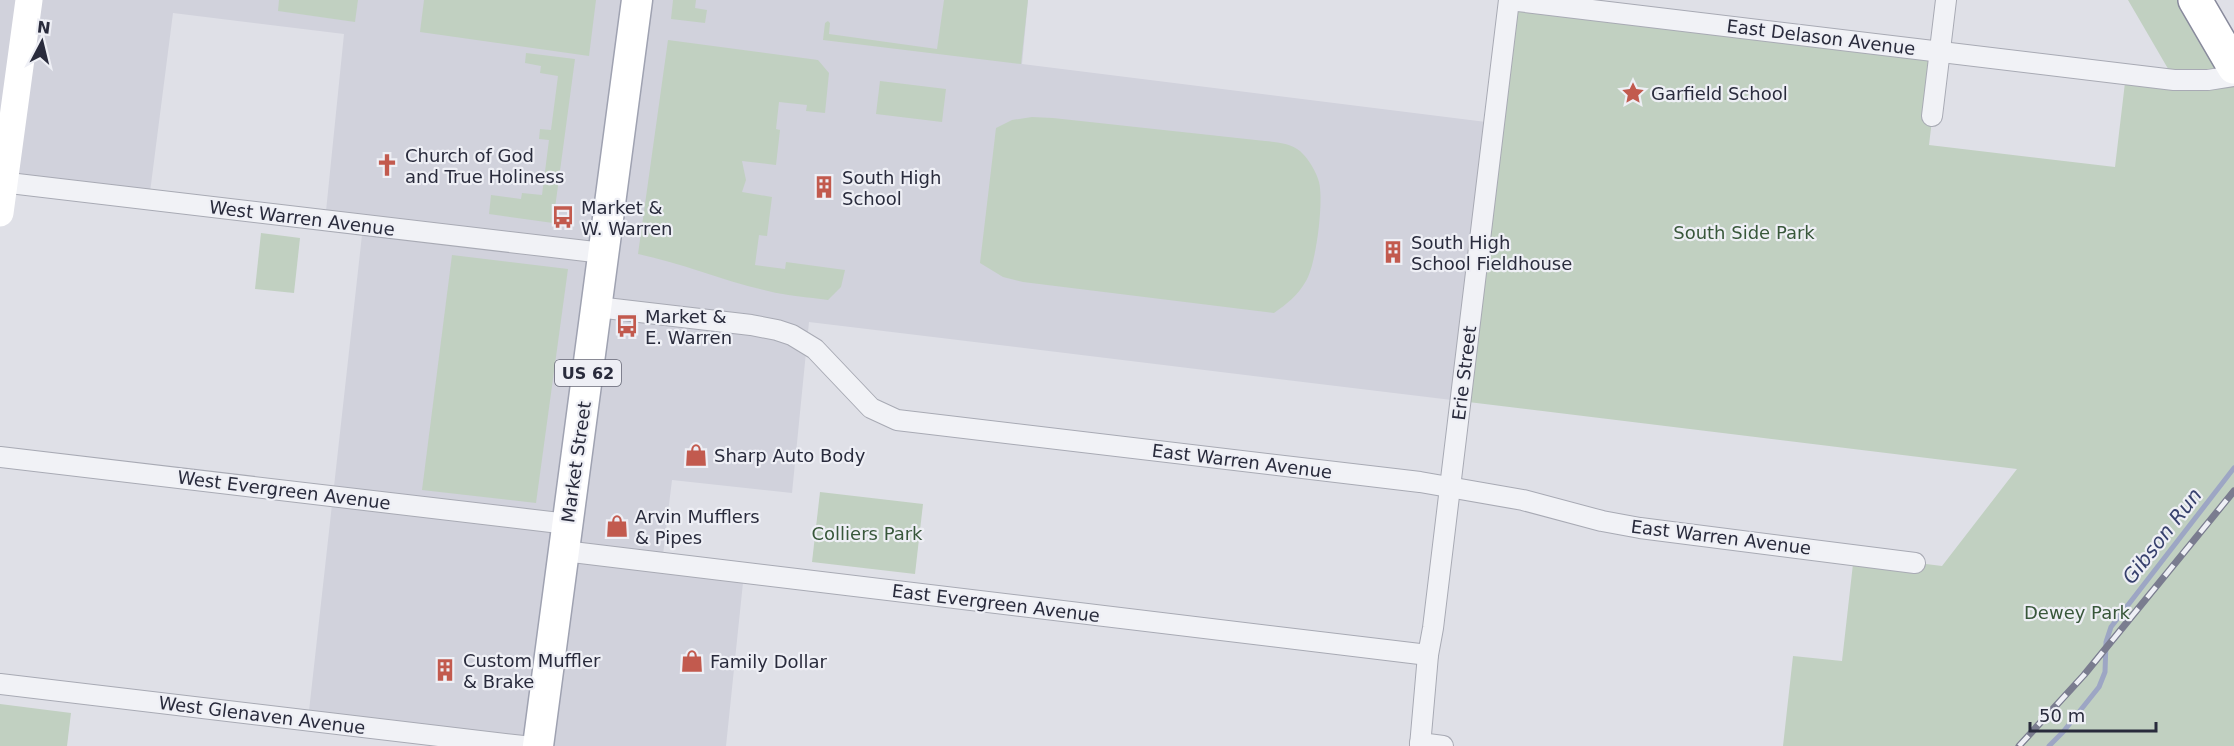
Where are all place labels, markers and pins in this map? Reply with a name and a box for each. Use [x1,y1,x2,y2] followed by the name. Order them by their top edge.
[1620,80,1646,106] place icon: Garfield School
[1651,83,1788,104] place label: Garfield School
[405,145,564,187] place label: Church of God and True Holiness
[374,152,400,178] church icon: Church of God and True Holiness
[842,167,941,209] place label: South High School
[811,174,837,200] building icon: South High School
[581,197,672,239] place label: Market & W. Warren
[550,204,576,230] bus stop icon: Market & W. Warren
[1411,232,1572,274] place label: South High School Fieldhouse
[1380,239,1406,265] building icon: South High School Fieldhouse
[645,306,732,348] place label: Market & E. Warren
[614,313,640,339] bus stop icon: Market & E. Warren
[683,442,709,468] shop icon: Sharp Auto Body
[714,445,866,466] place label: Sharp Auto Body
[635,506,760,548] place label: Arvin Mufflers & Pipes
[604,513,630,539] shop icon: Arvin Mufflers & Pipes
[679,648,705,674] shop icon: Family Dollar
[463,650,601,692] place label: Custom Muffler & Brake
[710,651,828,672] place label: Family Dollar
[432,657,458,683] building icon: Custom Muffler & Brake

